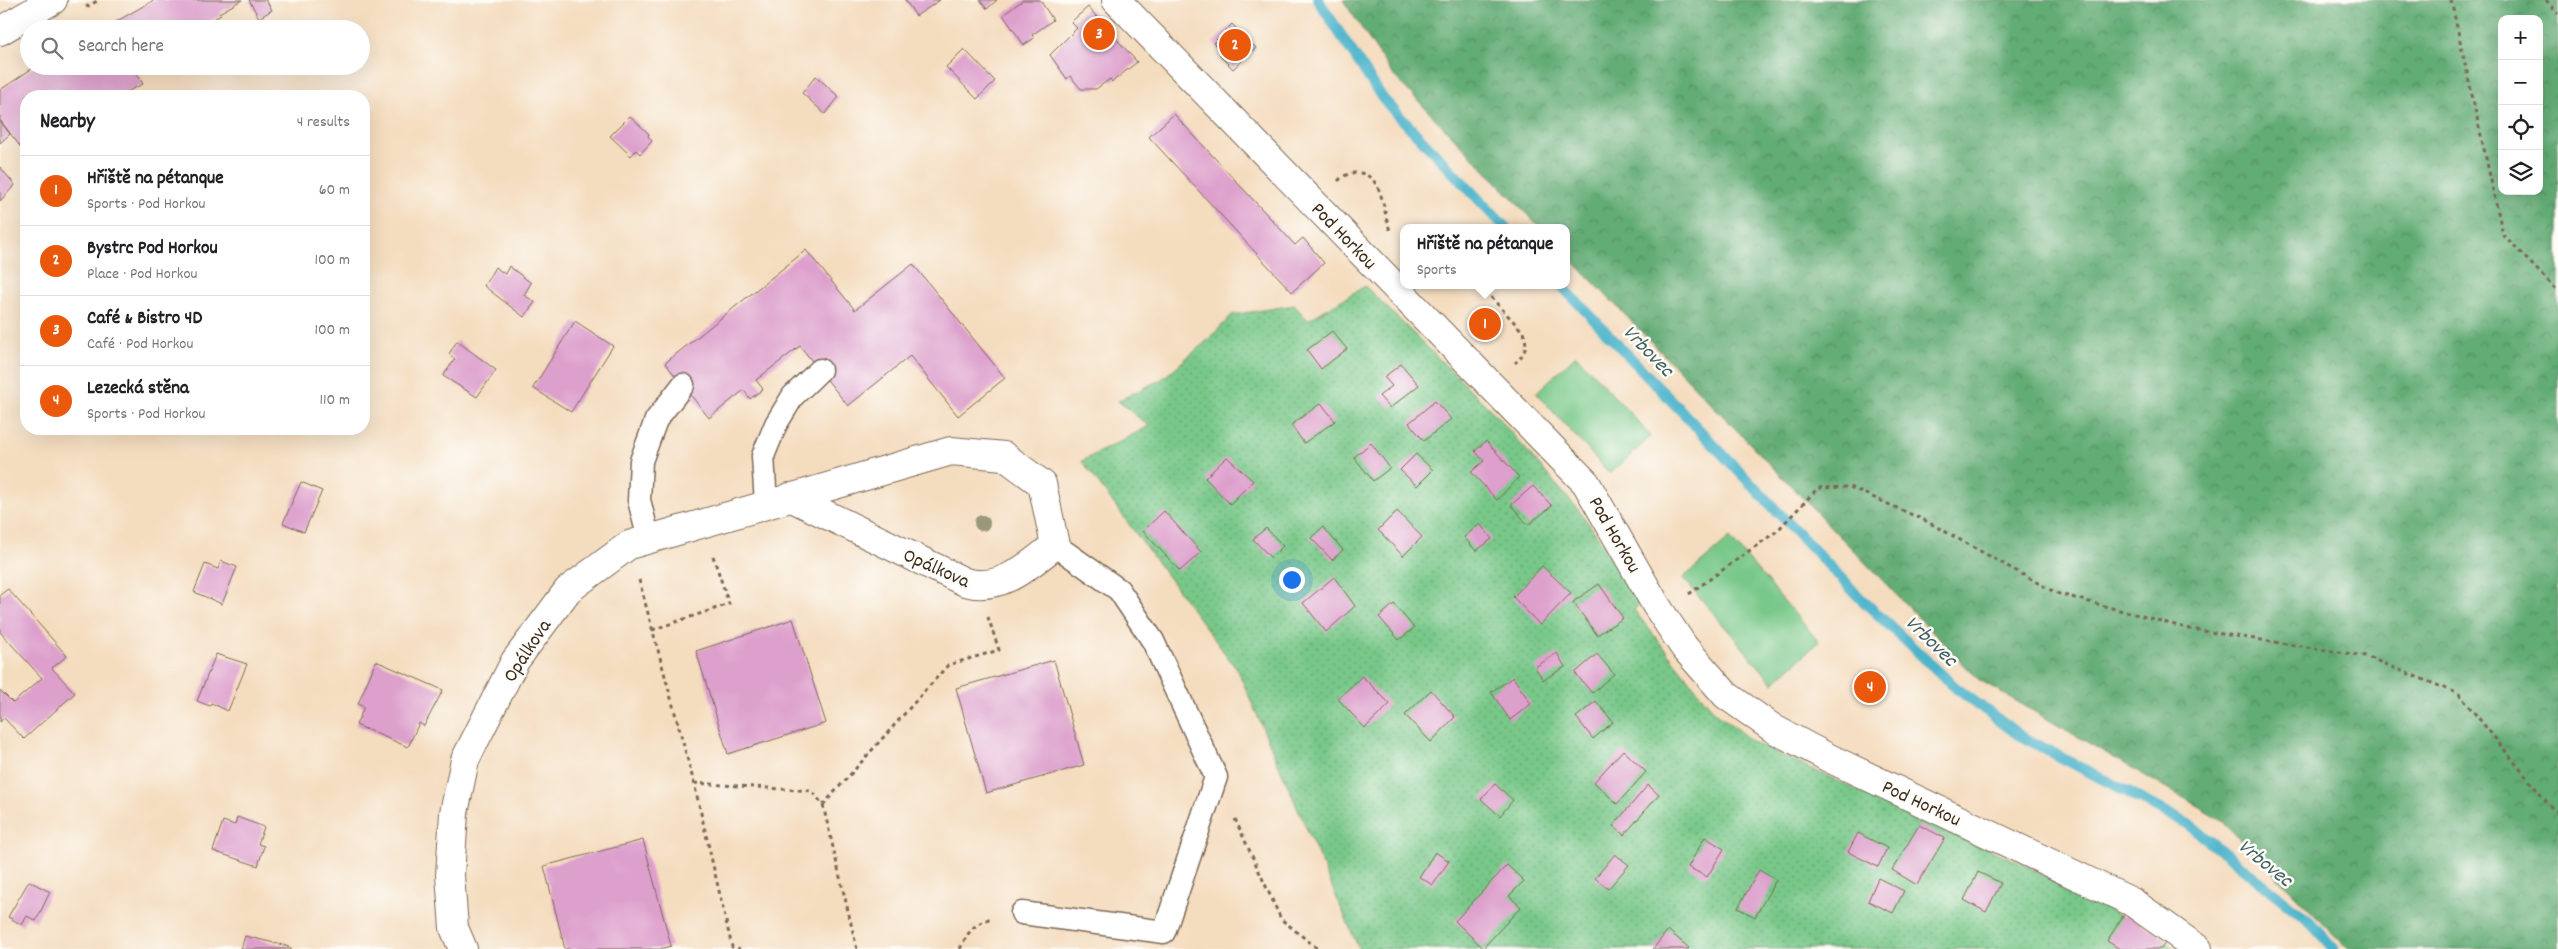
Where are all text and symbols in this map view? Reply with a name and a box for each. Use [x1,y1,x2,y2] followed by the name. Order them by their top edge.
[1083,15,1115,53] pin: 3
[2498,15,2543,195] map controls
[2498,15,2543,60] button: +
[20,20,370,75] search box
[1219,26,1251,64] pin: 2
[38,34,66,62] icon: search
[78,34,164,61] text: Search here
[2498,60,2543,105] button: −
[2498,105,2543,150] button: locate
[40,108,95,138] text: Nearby
[297,111,350,134] text: 4 results
[2498,150,2543,195] button: layers
[87,166,224,193] text: Hřiště na pétanque
[54,179,58,202] text: 1
[319,179,350,202] text: 60 m
[87,193,206,216] text: Sports · Pod Horkou
[1304,197,1382,277] street label: Pod Horkou
[1400,224,1570,289] popup
[1417,232,1553,259] text: Hřiště na pétanque
[87,236,218,263] text: Bystrc Pod Horkou
[53,249,60,272] text: 2
[314,249,350,272] text: 100 m
[1417,259,1457,282] text: Sports
[87,263,197,286] text: Place · Pod Horkou
[1469,305,1501,343] pin: 1
[87,306,202,333] text: Café & Bistro 4D
[52,319,60,342] text: 3
[314,319,350,342] text: 100 m
[1614,319,1681,386] water label: Vrbovec
[87,333,193,356] text: Café · Pod Horkou
[87,376,189,403] text: Lezecká stěna
[53,389,59,412] text: 4
[320,389,350,412] text: 110 m
[87,403,206,426] text: Sports · Pod Horkou
[1580,492,1647,579] street label: Pod Horkou
[898,543,974,597] street label: Opálkova
[1279,567,1305,593] your location
[1897,610,1964,676] water label: Vrbovec
[498,614,560,689] street label: Opálkova
[1854,668,1886,706] pin: 4
[1877,774,1965,835] street label: Pod Horkou
[2230,833,2299,897] water label: Vrbovec

